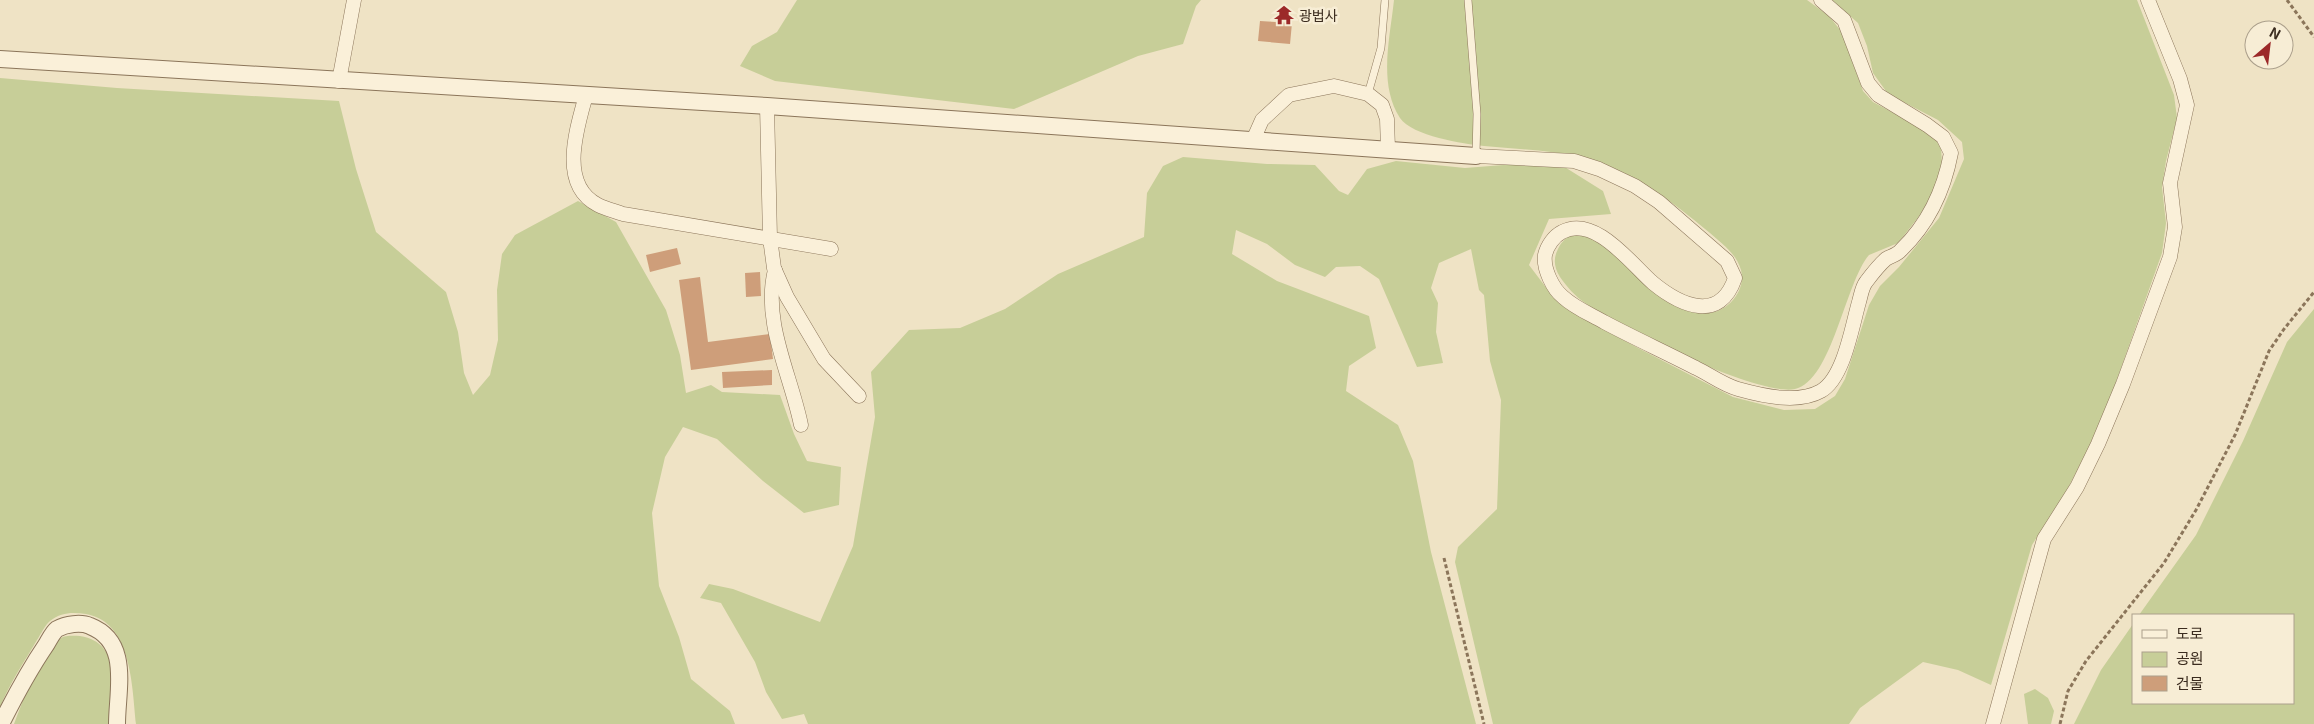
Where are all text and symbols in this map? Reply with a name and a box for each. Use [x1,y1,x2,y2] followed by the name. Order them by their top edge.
[1273,4,1295,26] temple icon: 광법사
[1299,5,1338,25] place label: 광법사
[2244,20,2294,70] north arrow
[2266,21,2285,44] text: N
[2132,614,2294,704] legend
[2176,622,2204,643] text: 도로
[2176,647,2204,668] text: 공원
[2176,672,2204,693] text: 건물

